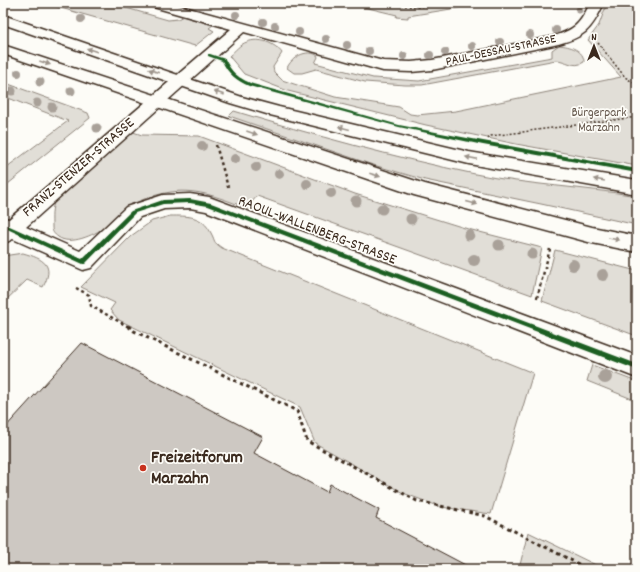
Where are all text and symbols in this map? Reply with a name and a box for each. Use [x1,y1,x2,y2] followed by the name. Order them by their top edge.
[574,26,614,66] north arrow
[444,30,558,72] street label: PAUL-DESSAU-STRASSE
[591,30,597,46] text: N
[85,46,97,52] one-way arrow
[39,60,51,66] one-way arrow
[148,68,160,74] one-way arrow
[212,90,224,96] one-way arrow
[571,104,627,138] park label: Bürgerpark Marzahn
[18,113,140,223] street label: FRANZ-STENZER-STRASSE
[338,124,350,130] one-way arrow
[246,131,258,137] one-way arrow
[465,154,477,160] one-way arrow
[369,172,381,178] one-way arrow
[592,177,605,183] one-way arrow
[235,191,400,271] street label: RAOUL-WALLENBERG-STRASSE
[466,201,478,207] one-way arrow
[608,237,620,243] one-way arrow
[151,446,243,492] place label: Freizeitforum Marzahn
[138,463,148,473] marker: Freizeitforum Marzahn

